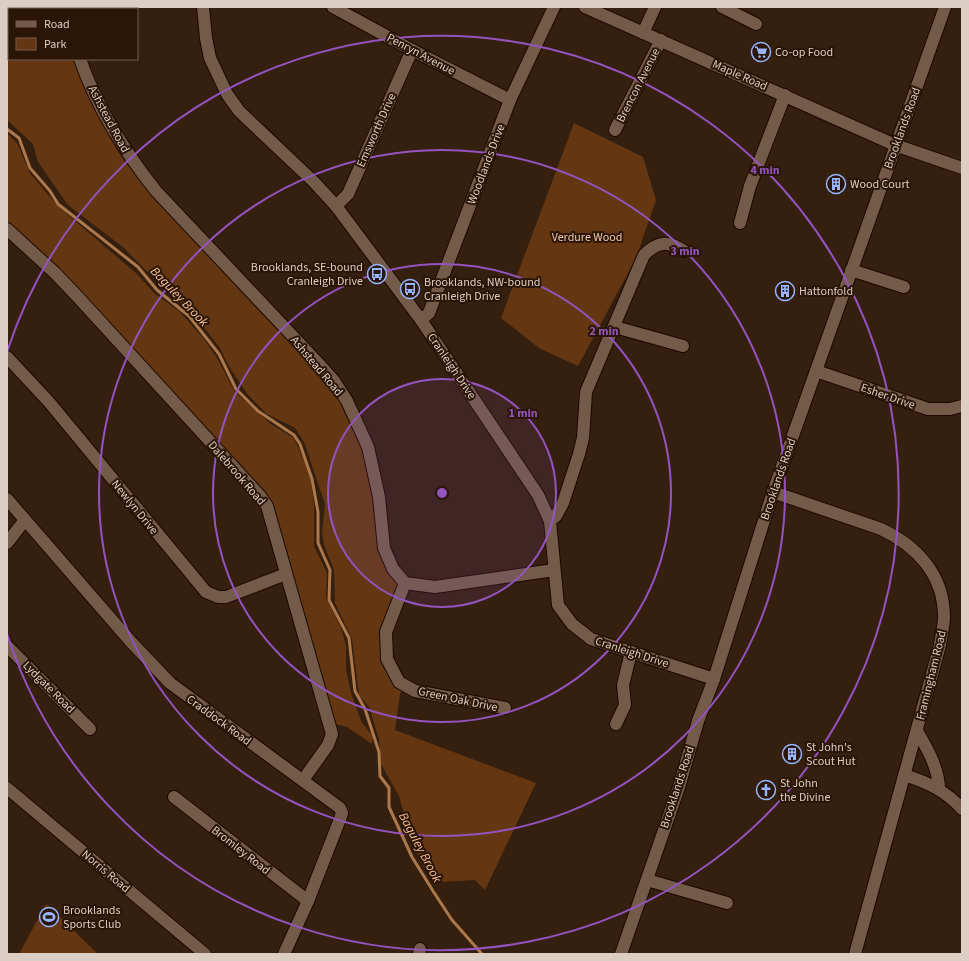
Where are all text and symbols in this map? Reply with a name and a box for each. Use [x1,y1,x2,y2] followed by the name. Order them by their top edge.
[8,8,138,60] legend
[44,16,70,33] text: Road
[384,29,458,80] street label: Penryn Avenue
[44,36,66,53] text: Park
[750,41,772,63] supermarket icon: Co-op Food
[775,44,833,61] place label: Co-op Food
[612,45,664,125] street label: Brencon Avenue
[710,56,770,95] street label: Maple Road
[84,83,133,156] street label: Ashstead Road
[880,85,925,171] street label: Brooklands Road
[353,90,400,170] street label: Emsworth Drive
[463,121,510,207] street label: Woodlands Drive
[750,162,780,179] text: 4 min
[825,173,847,195] building icon: Wood Court
[850,176,910,193] place label: Wood Court
[552,229,622,246] park label: Verdure Wood
[670,243,700,260] text: 3 min
[251,259,363,290] place label: Brooklands, SE-bound Cranleigh Drive
[146,263,213,331] water label: Baguley Brook
[366,263,388,285] bus stop icon: Brooklands, SE-bound Cranleigh Drive
[424,274,541,305] place label: Brooklands, NW-bound Cranleigh Drive
[399,278,421,300] bus stop icon: Brooklands, NW-bound Cranleigh Drive
[774,280,796,302] building icon: Hattonfold
[799,283,853,300] place label: Hattonfold
[589,323,619,340] text: 2 min
[423,330,480,403] street label: Cranleigh Drive
[286,333,347,400] street label: Ashstead Road
[858,379,917,414] street label: Esher Drive
[508,405,538,422] text: 1 min
[757,436,800,522] street label: Brooklands Road
[204,437,269,509] street label: Dalebrook Road
[107,476,162,538] street label: Newlyn Drive
[435,486,449,500] centre of rings
[912,629,951,722] street label: Framingham Road
[593,633,671,672] street label: Cranleigh Drive
[19,658,78,717] street label: Lydgate Road
[417,683,499,716] street label: Green Oak Drive
[183,691,255,750] street label: Craddock Road
[806,739,856,770] place label: St John's Scout Hut
[781,743,803,765] building icon: St John's Scout Hut
[656,744,699,830] street label: Brooklands Road
[780,775,830,806] place label: St John the Divine
[755,779,777,801] church icon: St John the Divine
[394,809,447,886] water label: Baguley Brook
[208,822,274,879] street label: Bromley Road
[78,846,134,897] street label: Norris Road
[63,902,122,933] place label: Brooklands Sports Club
[38,906,60,928] sports icon: Brooklands Sports Club

